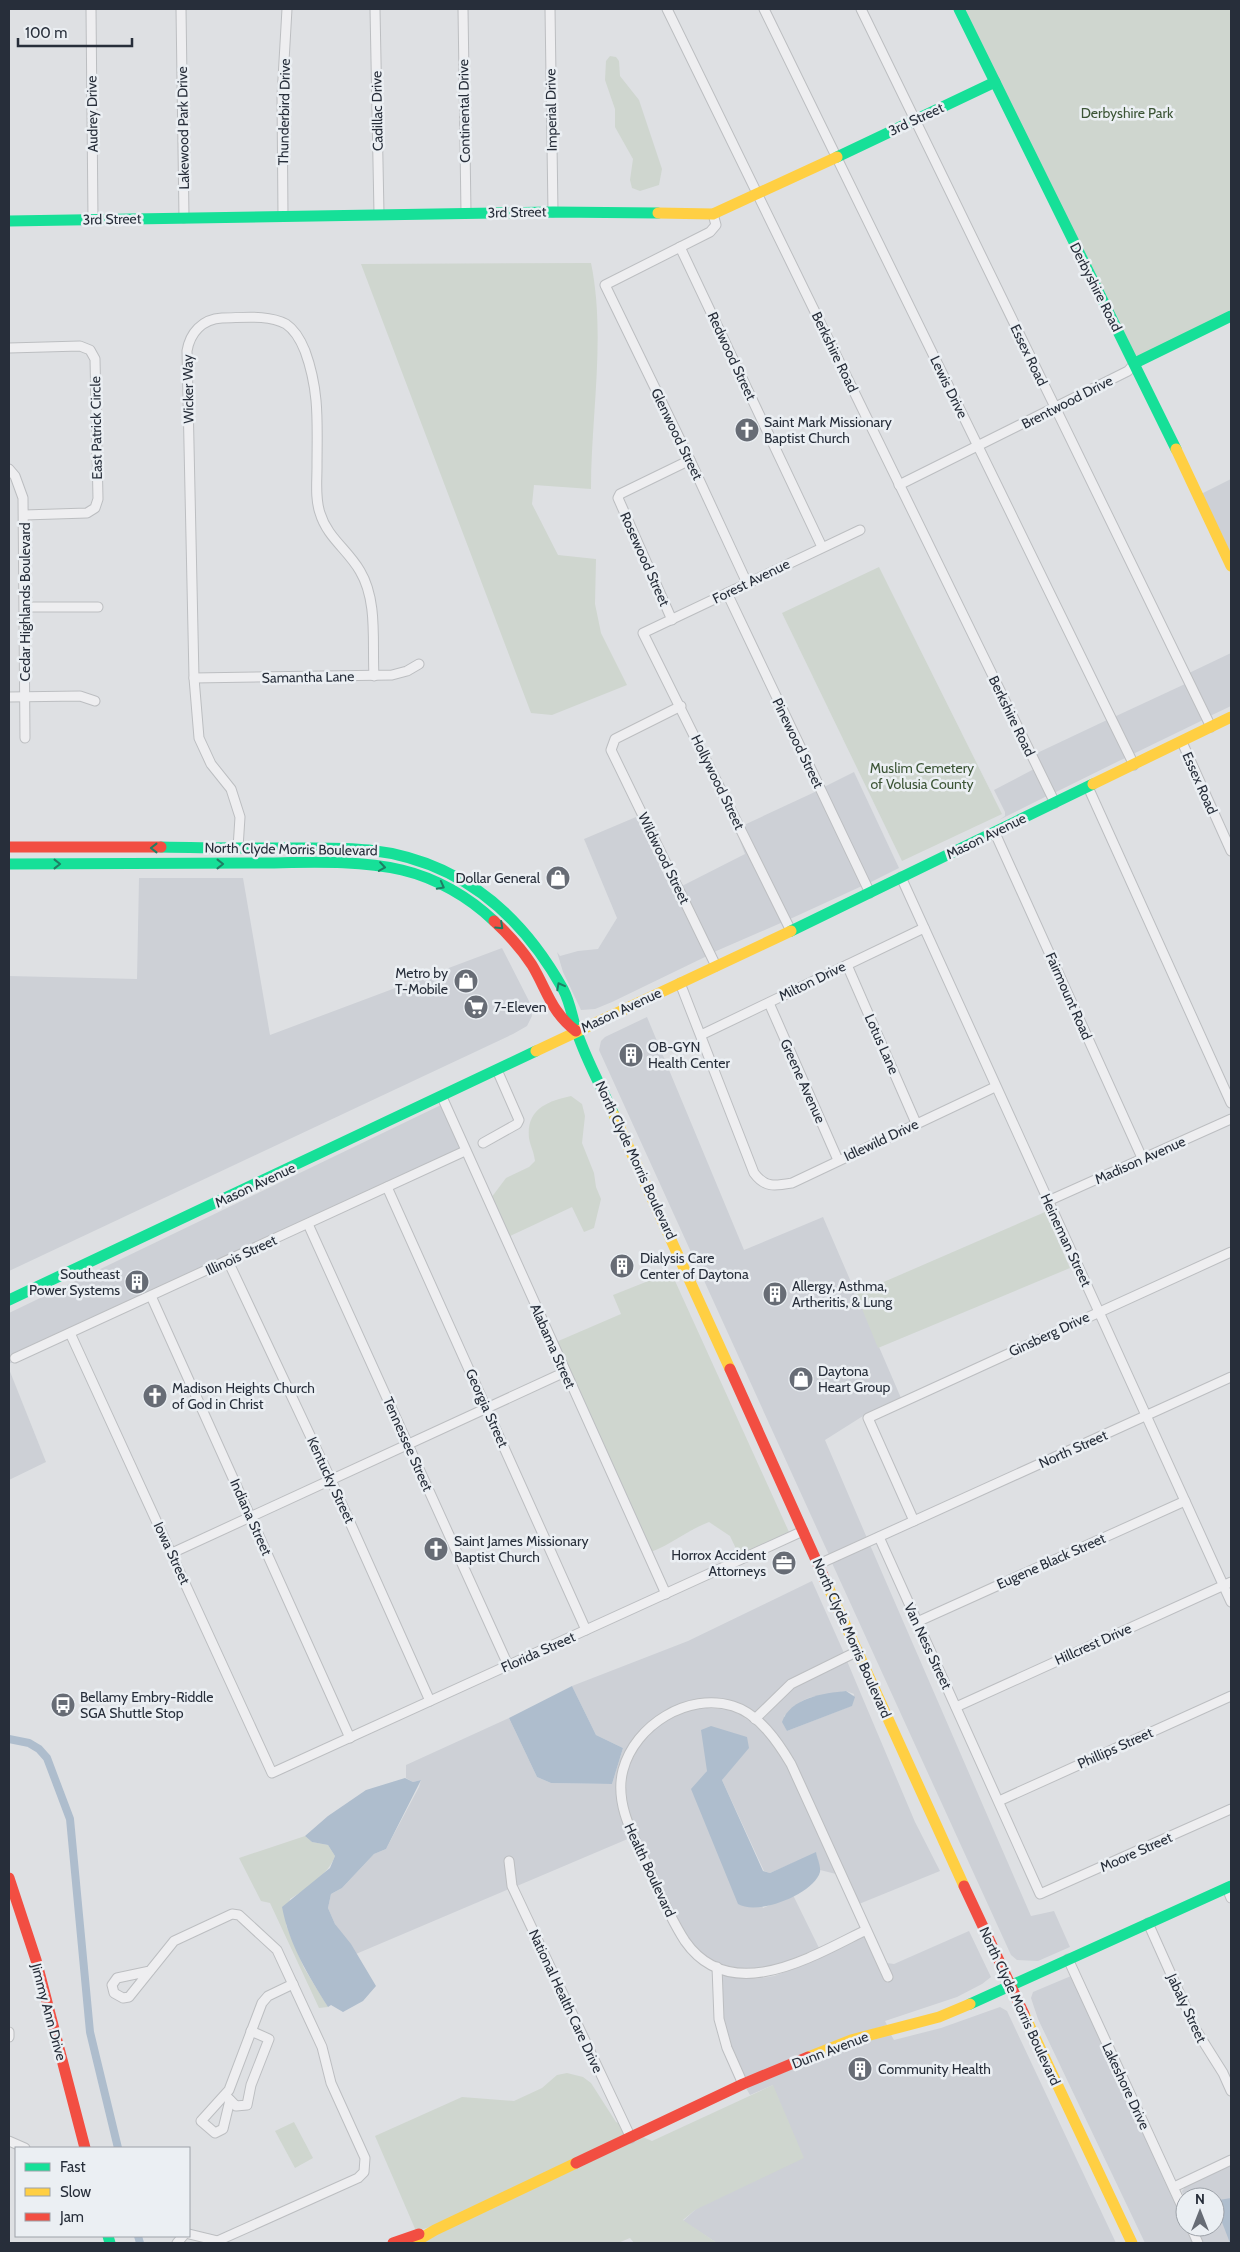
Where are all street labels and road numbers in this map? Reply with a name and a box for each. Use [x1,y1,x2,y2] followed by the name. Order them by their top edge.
[274,58,294,166] street label: Thunderbird Drive
[454,59,474,163] street label: Continental Drive
[173,66,193,190] street label: Lakewood Park Drive
[541,69,561,151] street label: Imperial Drive
[367,71,387,151] street label: Cadillac Drive
[82,76,102,152] street label: Audrey Drive
[886,98,947,140] street label: 3rd Street
[487,202,547,222] street label: 3rd Street
[82,209,142,229] street label: 3rd Street
[1066,239,1126,335] street label: Derbyshire Road
[704,309,760,403] street label: Redwood Street
[808,309,862,395] street label: Berkshire Road
[1006,321,1052,389] street label: Essex Road
[926,353,972,421] street label: Lewis Drive
[178,354,198,424] street label: Wicker Way
[1018,371,1116,433] street label: Brentwood Drive
[86,376,106,480] street label: East Patrick Circle
[647,385,707,483] street label: Glenwood Street
[616,509,674,609] street label: Rosewood Street
[16,523,34,681] street label: Cedar Highlands Boulevard
[709,555,793,607] street label: Forest Avenue
[262,667,354,687] street label: Samantha Lane
[985,673,1039,759] street label: Berkshire Road
[768,695,828,791] street label: Pinewood Street
[687,732,749,833] street label: Hollywood Street
[1178,749,1222,817] street label: Essex Road
[634,809,694,907] street label: Wildwood Street
[943,809,1029,863] street label: Mason Avenue
[204,838,378,860] street label: North Clyde Morris Boulevard
[1042,949,1096,1043] street label: Fairmount Road
[776,957,848,1005] street label: Milton Drive
[578,983,664,1037] street label: Mason Avenue
[861,1011,903,1077] street label: Lotus Lane
[776,1036,830,1126] street label: Greene Avenue
[591,1078,681,1242] street label: North Clyde Morris Boulevard
[841,1115,921,1165] street label: Idlewild Drive
[1092,1132,1188,1188] street label: Madison Avenue
[212,1158,298,1212] street label: Mason Avenue
[1037,1191,1096,1290] street label: Heineman Street
[203,1231,280,1279] street label: Illinois Street
[526,1301,580,1392] street label: Alabama Street
[1006,1308,1092,1360] street label: Ginsberg Drive
[462,1366,513,1451] street label: Georgia Street
[379,1394,437,1494] street label: Tennessee Street
[1036,1426,1110,1472] street label: North Street
[303,1434,359,1526] street label: Kentucky Street
[226,1476,276,1559] street label: Indiana Street
[150,1519,194,1587] street label: Iowa Street
[994,1529,1108,1593] street label: Eugene Black Street
[809,1555,895,1721] street label: North Clyde Morris Boulevard
[900,1600,956,1692] street label: Van Ness Street
[1052,1619,1134,1669] street label: Hillcrest Drive
[498,1628,578,1676] street label: Florida Street
[1074,1723,1156,1773] street label: Phillips Street
[620,1820,680,1920] street label: Health Boulevard
[1097,1828,1175,1876] street label: Moore Street
[975,1924,1065,2088] street label: North Clyde Morris Boulevard
[525,1926,607,2076] street label: National Health Care Drive
[27,1960,71,2063] street label: Jimmy Ann Drive
[1163,1970,1211,2046] street label: Jabaly Street
[789,2027,871,2073] street label: Dunn Avenue
[1098,2040,1154,2132] street label: Lakeshore Drive

